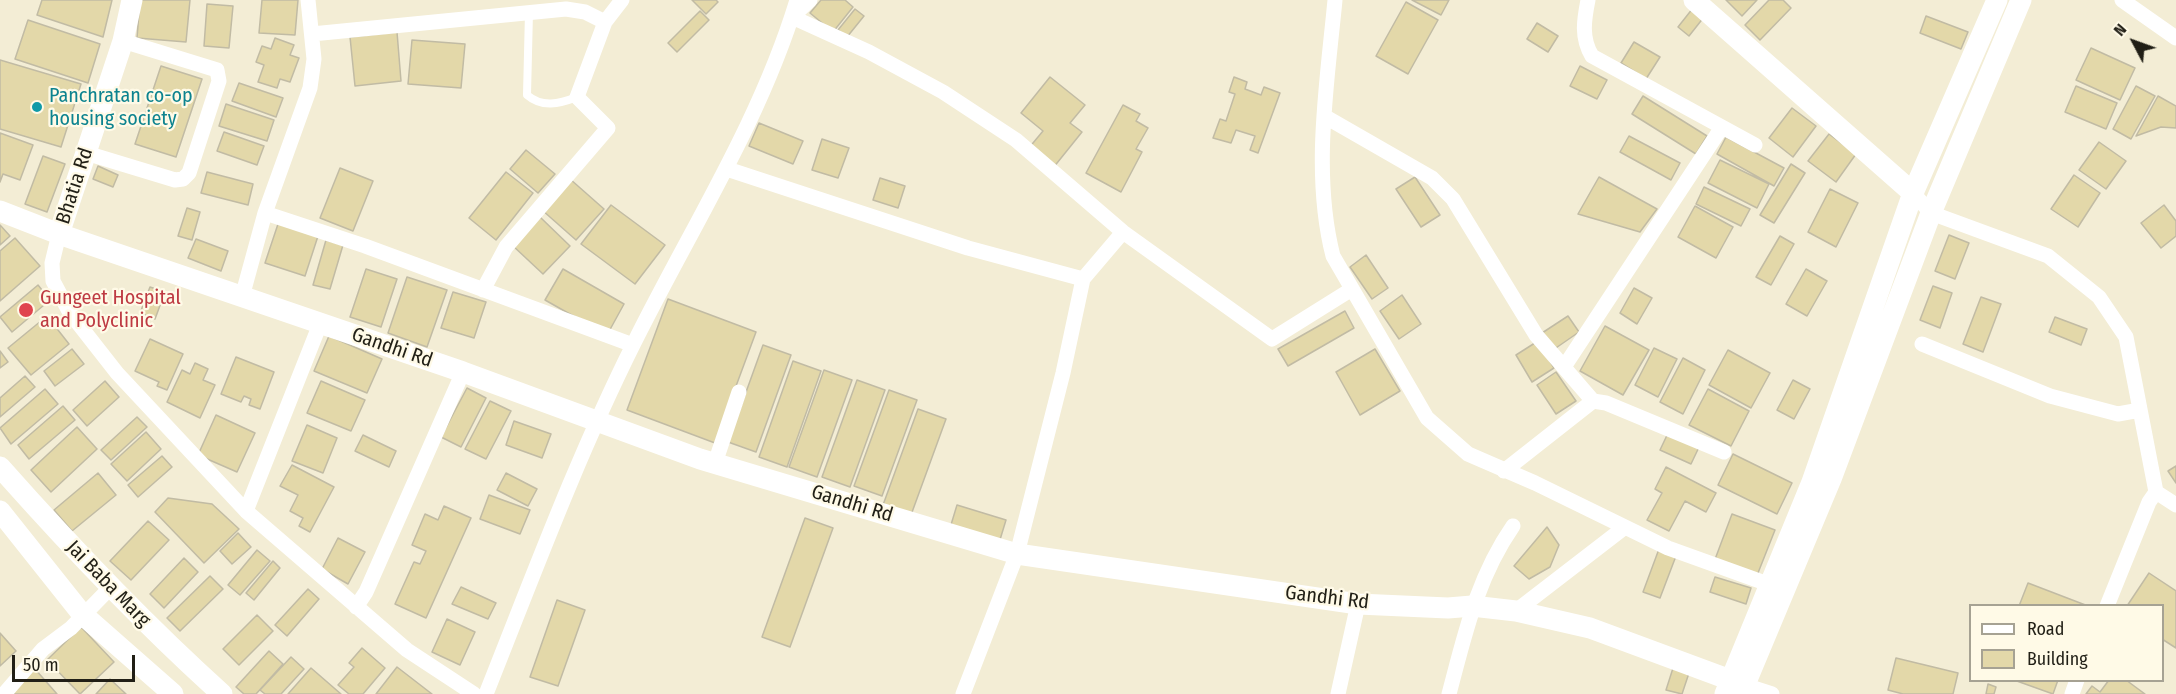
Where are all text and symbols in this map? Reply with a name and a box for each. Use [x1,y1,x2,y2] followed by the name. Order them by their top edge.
[2104,12,2164,72] north arrow
[2110,20,2130,40] text: N
[49,84,193,131] place label: Panchratan co-op housing society
[30,100,44,114] marker: Panchratan co-op housing society
[51,145,99,227] street label: Bhatia Rd
[40,286,181,333] place label: Gungeet Hospital and Polyclinic
[17,301,35,319] marker: Gungeet Hospital and Polyclinic
[348,323,436,373] street label: Gandhi Rd
[808,480,896,528] street label: Gandhi Rd
[61,536,155,632] street label: Jai Baba Marg
[1284,581,1370,615] street label: Gandhi Rd
[1969,604,2164,682] legend
[2027,618,2064,640] text: Road
[15,643,138,681] scale bar
[2027,648,2088,670] text: Building
[23,654,59,676] text: 50 m

